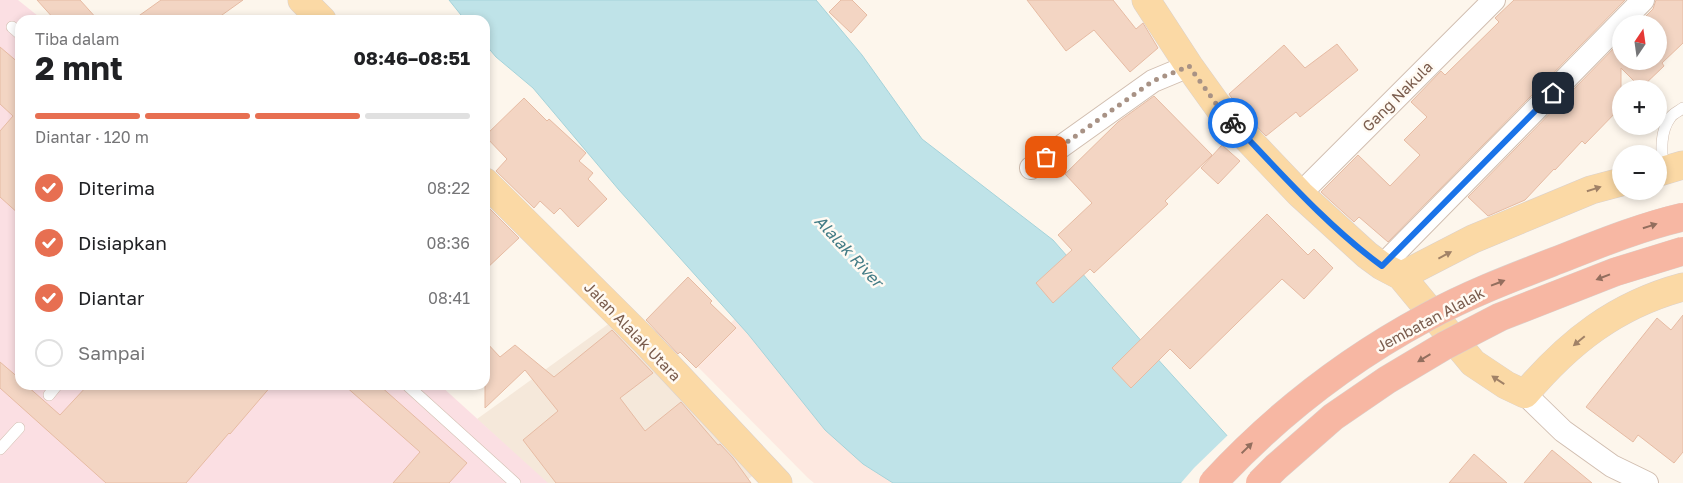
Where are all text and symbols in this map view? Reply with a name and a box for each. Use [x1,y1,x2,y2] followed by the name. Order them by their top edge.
[1612,15,1668,70] north arrow
[1612,15,1667,200] map controls
[35,29,119,49] text: Tiba dalam
[353,46,470,69] text: 08:46–08:51
[35,49,123,87] text: 2 mnt
[1358,57,1436,135] street label: Gang Nakula
[1532,72,1574,114] pin
[1539,79,1567,107] icon: home
[1612,80,1667,135] button: +
[1208,98,1258,148] courier
[1219,109,1247,137] icon: bike
[35,127,149,147] text: Diantar · 120 m
[1025,136,1067,178] pin
[1032,143,1060,171] icon: bag
[1612,145,1667,200] button: −
[35,174,63,202] icon: check
[78,176,155,199] text: Diterima
[427,178,470,198] text: 08:22
[1586,185,1601,193] one-way arrow
[811,211,889,293] water label: Alalak River
[1643,222,1658,230] one-way arrow
[35,229,63,257] icon: check
[78,231,167,254] text: Disiapkan
[426,233,470,253] text: 08:36
[1438,251,1452,259] one-way arrow
[1596,273,1610,281] one-way arrow
[581,278,685,384] street label: Jalan Alalak Utara
[1491,279,1506,287] one-way arrow
[1373,283,1488,355] street label: Jembatan Alalak
[35,284,63,312] icon: check
[78,286,144,309] text: Diantar
[428,288,470,308] text: 08:41
[1573,335,1585,346] one-way arrow
[78,341,145,364] text: Sampai
[1417,354,1430,363] one-way arrow
[1491,375,1505,385] one-way arrow
[1241,443,1253,455] one-way arrow

